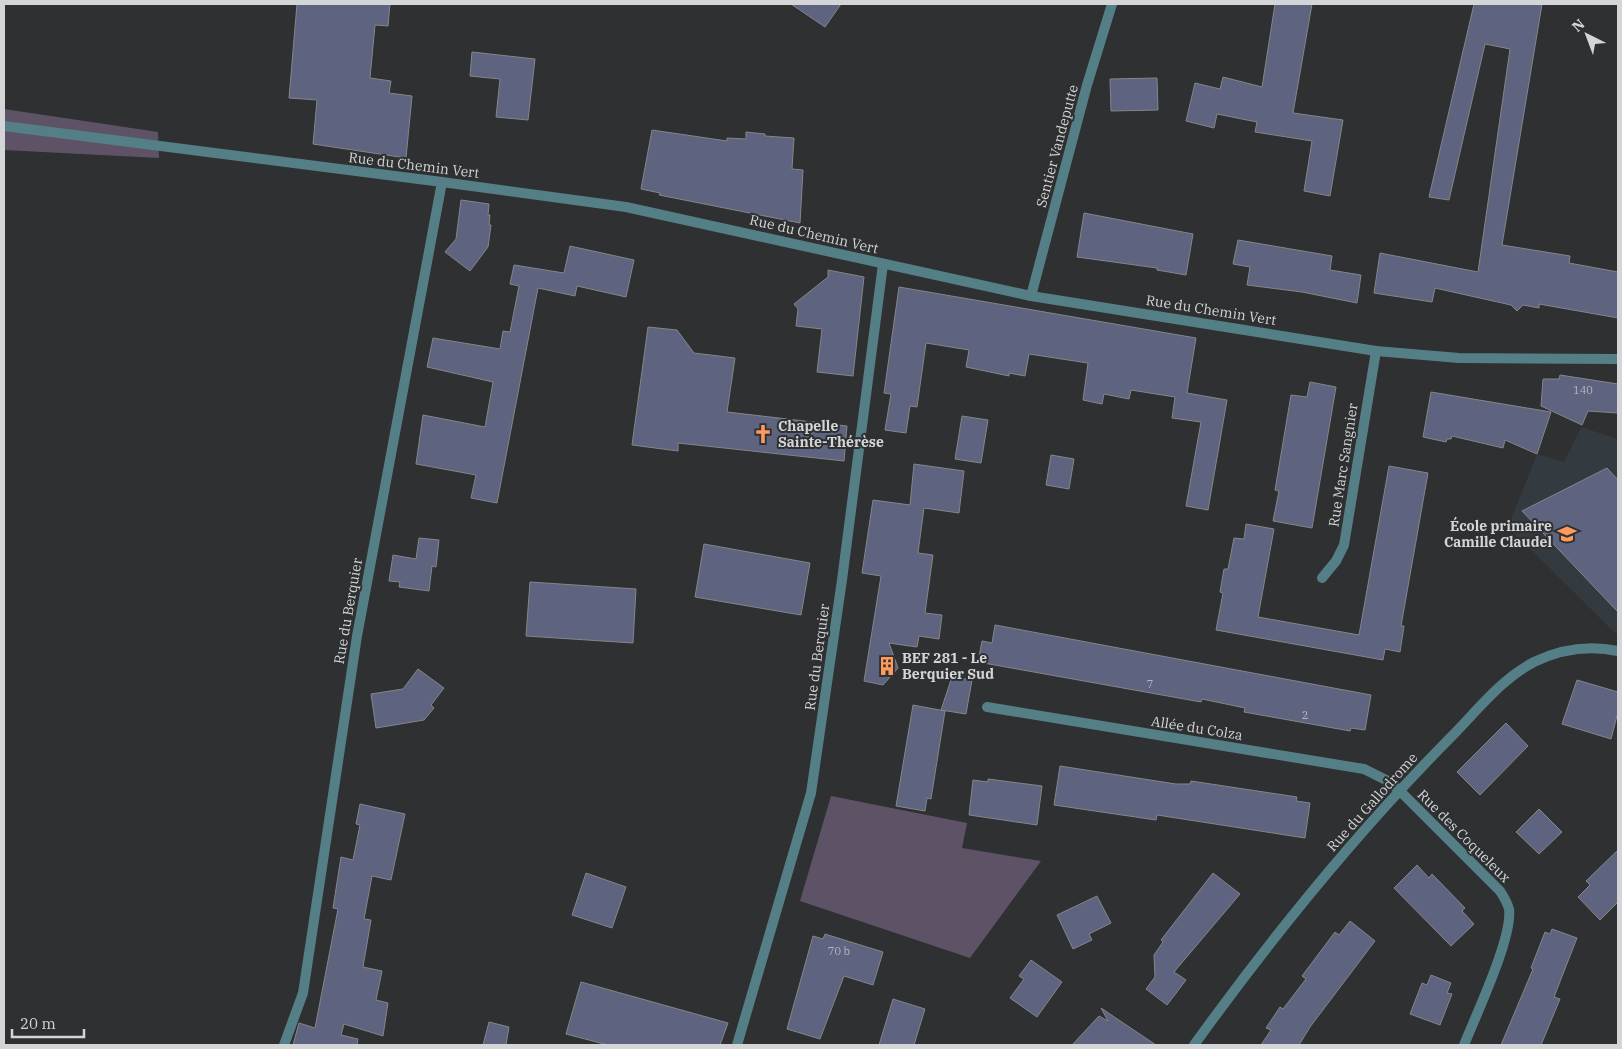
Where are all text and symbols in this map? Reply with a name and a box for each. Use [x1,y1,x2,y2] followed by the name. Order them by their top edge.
[1562,10,1612,60] north arrow
[1568,15,1588,36] text: N
[1032,83,1082,209] street label: Sentier Vandeputte
[348,148,481,182] street label: Rue du Chemin Vert
[748,210,880,258] street label: Rue du Chemin Vert
[1145,291,1278,329] street label: Rue du Chemin Vert
[1573,383,1593,397] house number: 140
[1324,401,1362,528] street label: Rue Marc Sangnier
[778,417,884,451] place label: Chapelle Sainte-Thérèse
[752,423,774,445] church icon: Chapelle Sainte-Thérèse
[1444,516,1552,551] place label: École primaire Camille Claudel
[1556,523,1578,545] school or university icon: École primaire Camille Claudel
[330,556,366,665] street label: Rue du Berquier
[801,602,833,711] street label: Rue du Berquier
[902,649,994,683] place label: BEF 281 - Le Berquier Sud
[876,655,898,677] building icon: BEF 281 - Le Berquier Sud
[1147,677,1153,691] house number: 7
[1302,708,1308,722] house number: 2
[1150,712,1244,744] street label: Allée du Colza
[1323,749,1421,855] street label: Rue du Gallodrome
[1414,786,1515,887] street label: Rue des Coqueleux
[828,944,851,958] house number: 70 b
[12,1006,85,1038] scale bar
[20,1014,56,1033] text: 20 m

